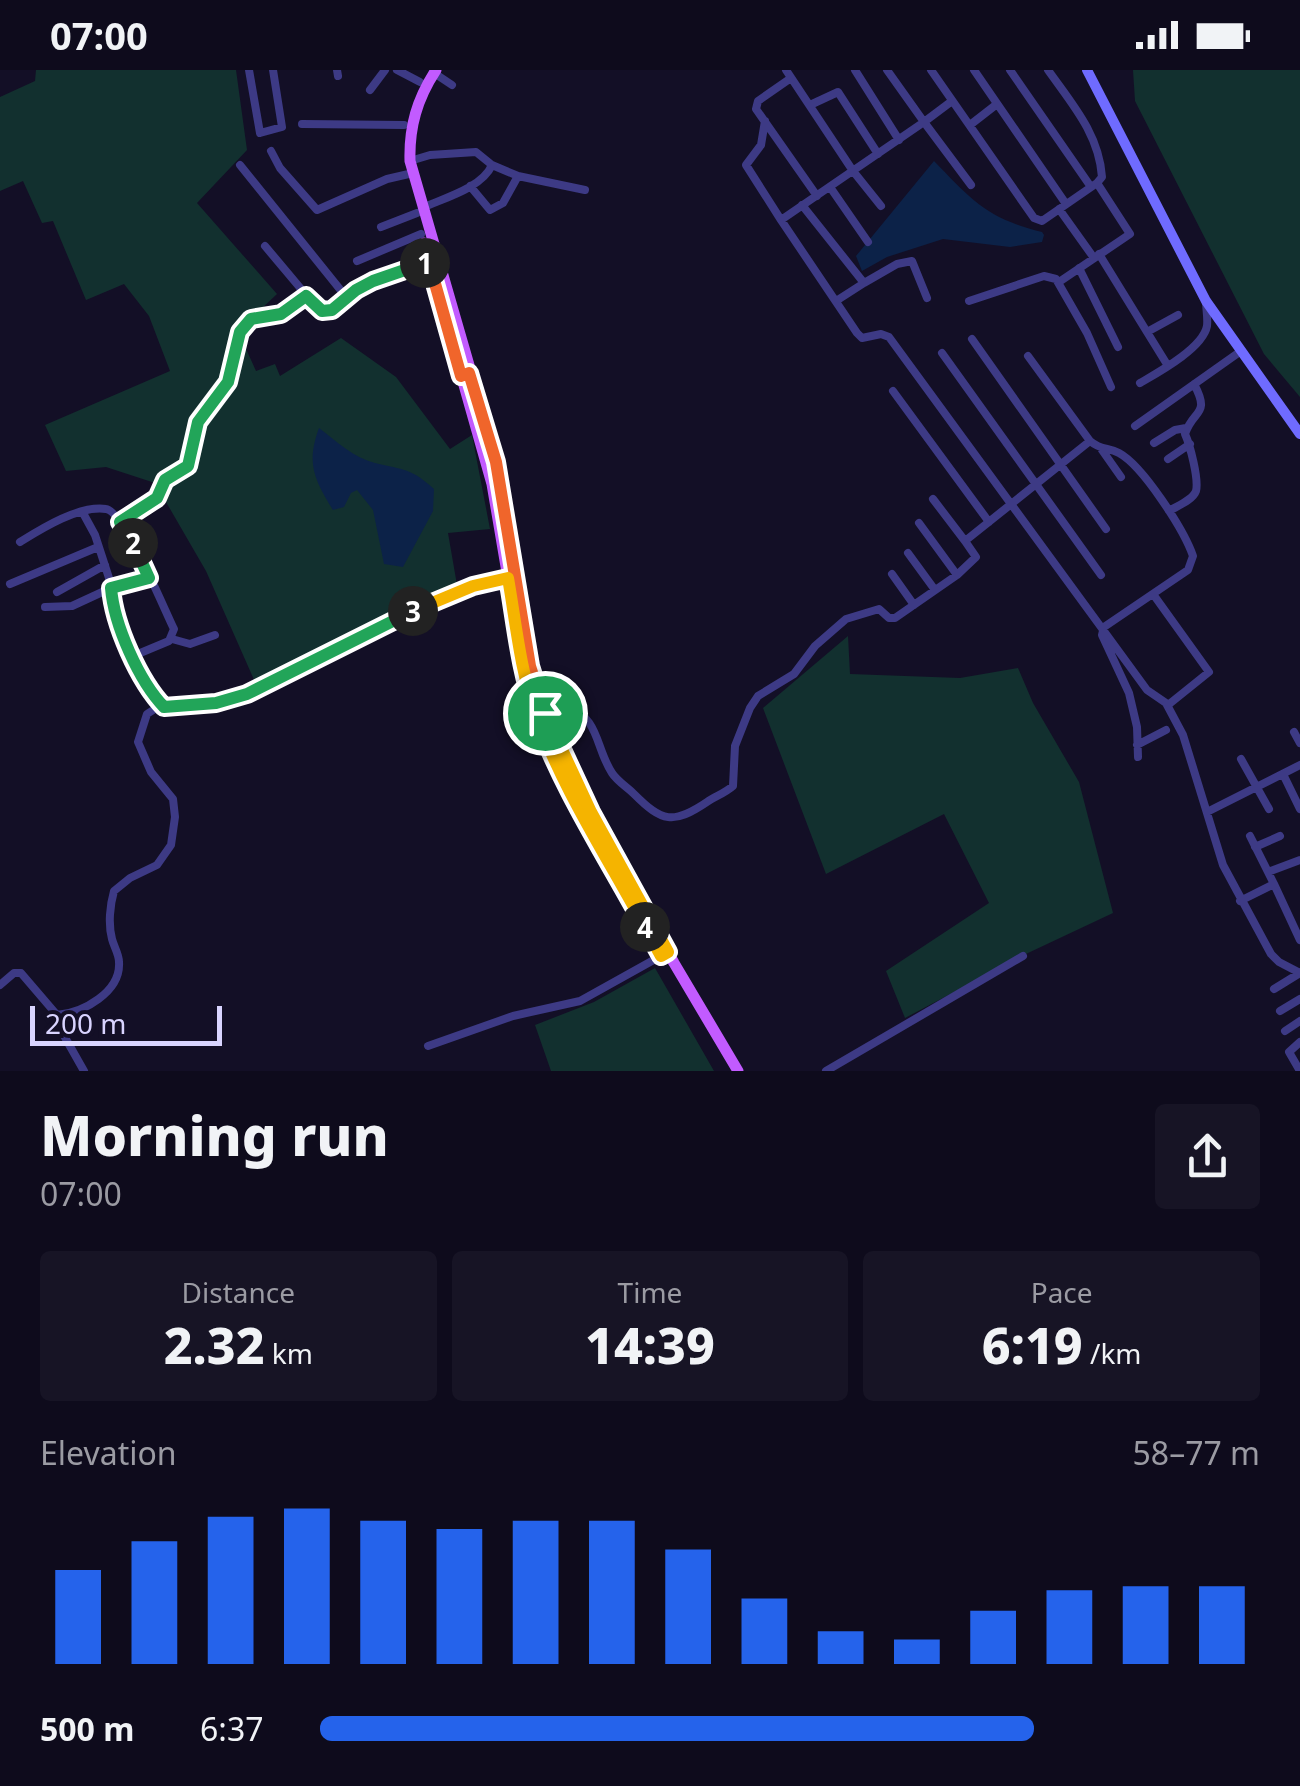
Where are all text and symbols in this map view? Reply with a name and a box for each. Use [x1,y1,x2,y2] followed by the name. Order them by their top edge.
[50,9,148,61] text: 07:00
[400,238,450,288] pin: 1
[417,244,433,282] text: 1
[108,518,158,568] pin: 2
[125,524,141,562] text: 2
[388,586,438,636] pin: 3
[405,592,421,630] text: 3
[503,671,588,756] pin
[518,686,573,741] icon: arrive
[620,902,670,952] pin: 4
[637,908,653,946] text: 4
[30,1001,222,1046] scale bar
[45,1004,127,1042] text: 200 m
[40,1097,389,1172] text: Morning run
[1155,1104,1260,1209] button: share
[40,1172,122,1215] text: 07:00
[182,1273,295,1311] text: Distance
[618,1273,682,1311] text: Time
[1031,1273,1093,1311] text: Pace
[164,1311,265,1379] text: 2.32
[585,1311,715,1379] text: 14:39
[982,1311,1083,1379] text: 6:19
[265,1334,313,1372] text: km
[1083,1334,1142,1372] text: /km
[40,1431,177,1474] text: Elevation
[1133,1431,1260,1474] text: 58–77 m
[40,1707,134,1750] text: 500 m
[200,1707,264,1750] text: 6:37

